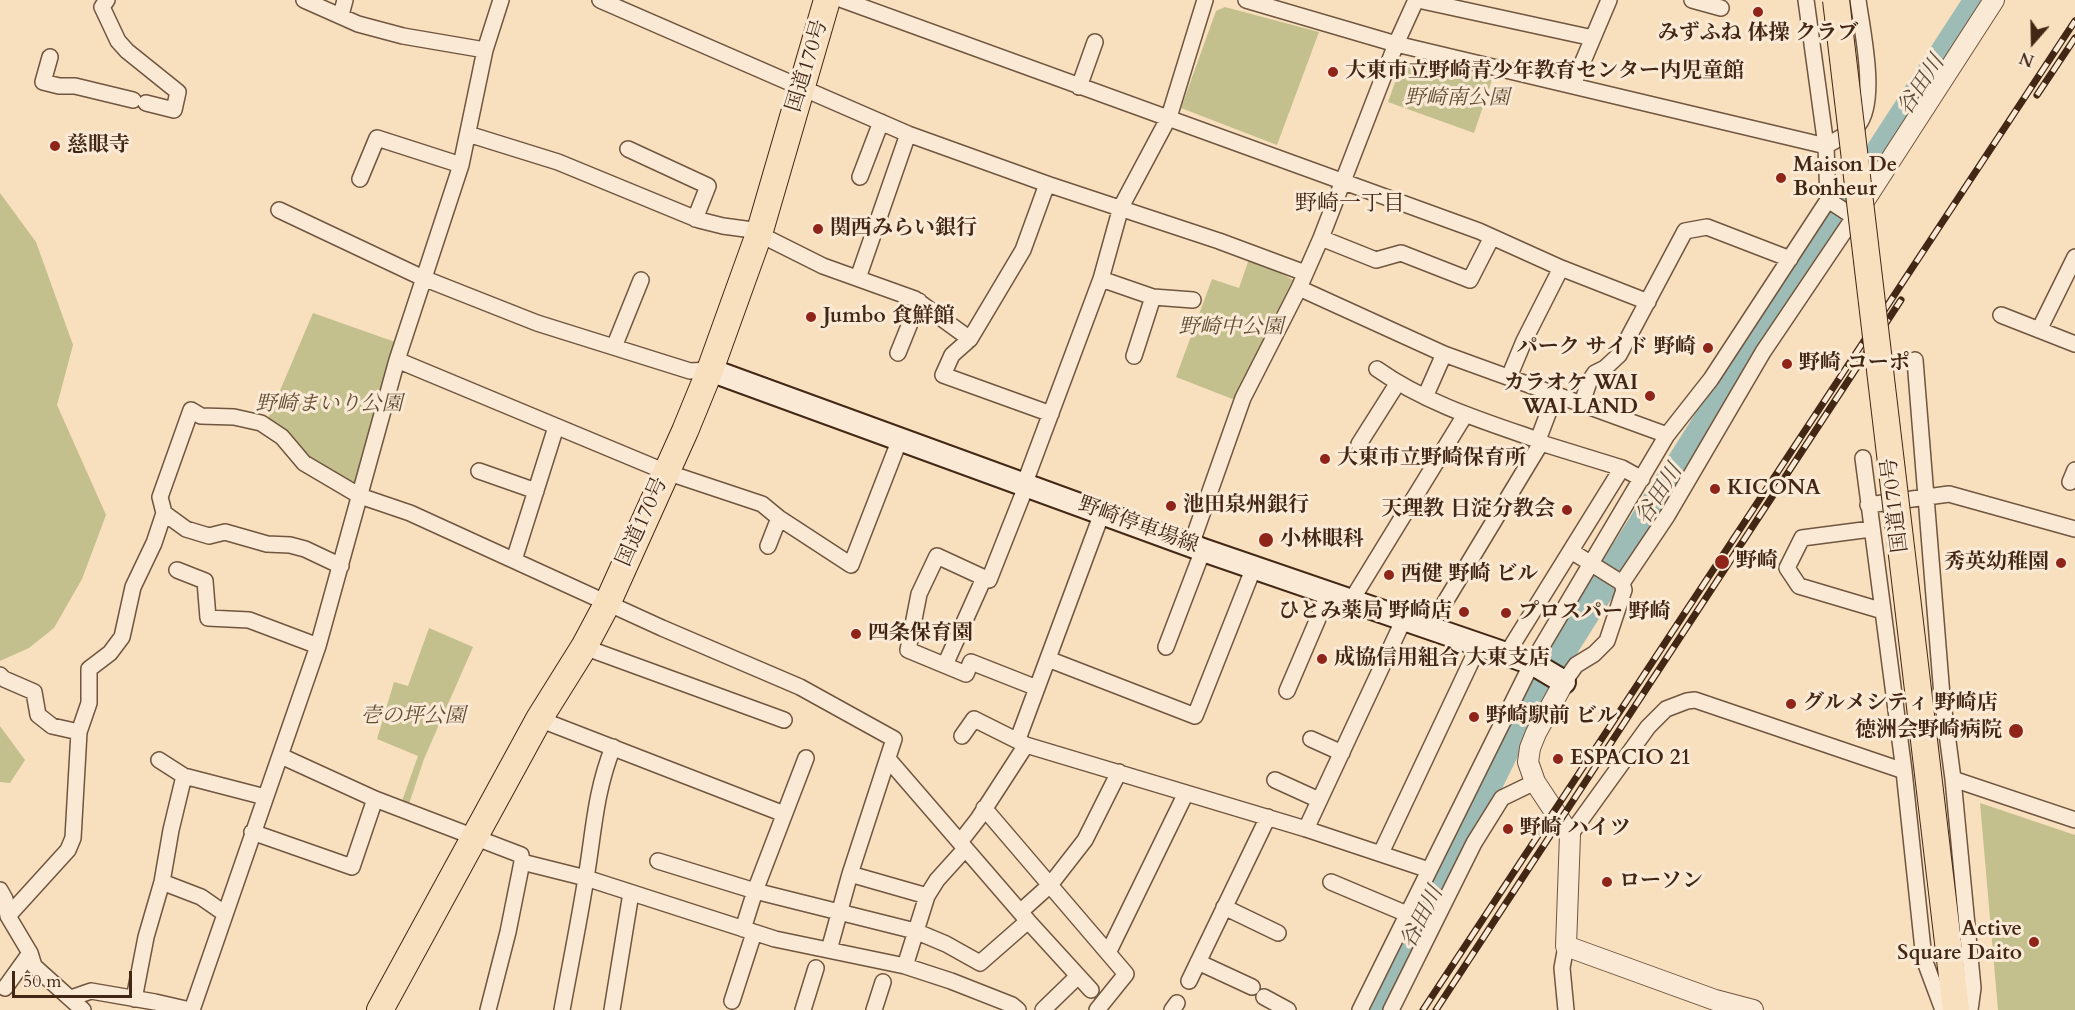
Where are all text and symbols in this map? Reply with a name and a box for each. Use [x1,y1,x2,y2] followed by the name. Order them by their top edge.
[1751,5,1765,19] marker: みずふね 体操 クラブ
[2003,12,2063,72] north arrow
[782,17,834,115] street label: 国道170号
[1658,21,1858,47] place label: みずふね 体操 クラブ
[2017,46,2037,72] text: N
[1893,51,1951,121] water label: 谷田川
[1345,59,1744,85] place label: 大東市立野崎青少年教育センター内児童館
[1326,65,1340,79] marker: 大東市立野崎青少年教育センター内児童館
[1405,86,1509,112] park label: 野崎南公園
[67,133,130,159] place label: 慈眼寺
[48,139,62,153] marker: 慈眼寺
[1793,153,1897,203] place label: Maison De Bonheur
[1774,171,1788,185] marker: Maison De Bonheur
[1295,192,1405,218] district label: 野崎一丁目
[830,216,977,242] place label: 関西みらい銀行
[811,222,825,236] marker: 関西みらい銀行
[823,304,954,330] place label: Jumbo 食鮮館
[804,310,818,324] marker: Jumbo 食鮮館
[1179,315,1283,341] park label: 野崎中公園
[1517,335,1696,361] place label: パーク サイド 野崎
[1701,341,1715,355] marker: パーク サイド 野崎
[1799,351,1910,377] place label: 野崎 コーポ
[1780,357,1794,371] marker: 野崎 コーポ
[1503,371,1638,421] place label: カラオケ WAI WAI LAND
[1643,389,1657,403] marker: カラオケ WAI WAI LAND
[256,392,402,418] park label: 野崎まいり公園
[1337,446,1526,472] place label: 大東市立野崎保育所
[1318,452,1332,466] marker: 大東市立野崎保育所
[1878,456,1914,554] street label: 国道170号
[1631,460,1689,530] water label: 谷田川
[612,473,674,571] street label: 国道170号
[1727,476,1821,502] place label: KICONA
[1708,482,1722,496] marker: KICONA
[1074,493,1202,559] street label: 野崎停車場線
[1183,493,1309,519] place label: 池田泉州銀行
[1381,497,1555,523] place label: 天理教 日淀分教会
[1164,499,1178,513] marker: 池田泉州銀行
[1560,503,1574,517] marker: 天理教 日淀分教会
[1280,527,1364,553] place label: 小林眼科
[1257,531,1275,549] marker: 小林眼科
[1736,549,1778,575] place label: 野崎
[1944,550,2049,576] place label: 秀英幼稚園
[1713,553,1731,571] marker: 野崎
[2054,556,2068,570] marker: 秀英幼稚園
[1401,562,1538,588] place label: 西健 野崎 ビル
[1382,568,1396,582] marker: 西健 野崎 ビル
[1278,599,1452,625] place label: ひとみ薬局 野崎店
[1518,600,1671,626] place label: プロスパー 野崎
[1457,605,1471,619] marker: ひとみ薬局 野崎店
[1499,606,1513,620] marker: プロスパー 野崎
[868,621,973,647] place label: 四条保育園
[849,627,863,641] marker: 四条保育園
[1334,646,1550,672] place label: 成協信用組合 大東支店
[1315,652,1329,666] marker: 成協信用組合 大東支店
[1803,691,1998,717] place label: グルメシティ 野崎店
[1784,697,1798,711] marker: グルメシティ 野崎店
[361,704,465,730] park label: 壱の坪公園
[1486,704,1618,730] place label: 野崎駅前 ビル
[1467,710,1481,724] marker: 野崎駅前 ビル
[1855,718,2002,744] place label: 徳洲会野崎病院
[2007,722,2025,740] marker: 徳洲会野崎病院
[1570,746,1691,772] place label: ESPACIO 21
[1551,752,1565,766] marker: ESPACIO 21
[1520,816,1631,842] place label: 野崎 ハイツ
[1501,822,1515,836] marker: 野崎 ハイツ
[1619,869,1703,895] place label: ローソン
[1600,875,1614,889] marker: ローソン
[1396,883,1450,953] water label: 谷田川
[1897,917,2022,967] place label: Active Square Daito
[2027,935,2041,949] marker: Active Square Daito
[15,959,135,997] scale bar
[23,969,62,994] text: 50 m

